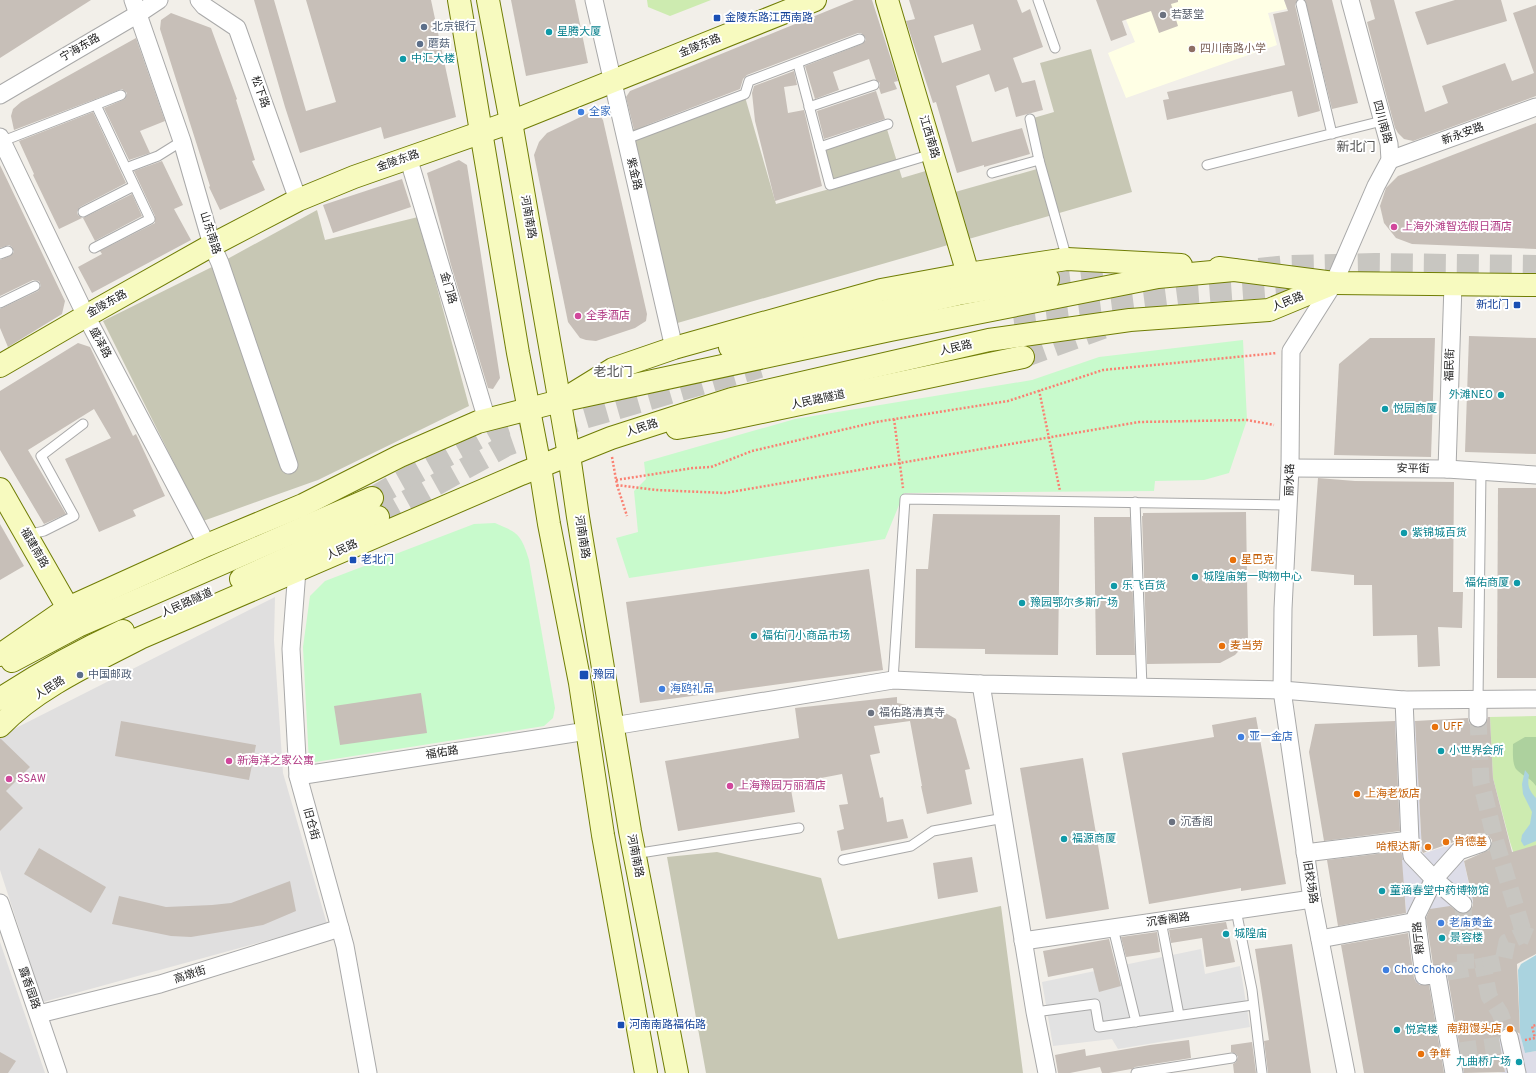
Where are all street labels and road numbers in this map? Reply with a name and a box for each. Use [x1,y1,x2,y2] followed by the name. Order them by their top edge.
[57,31,103,65] street label: 宁海东路
[677,31,723,61] street label: 金陵东路
[248,74,272,110] street label: 松下路
[1370,99,1394,145] street label: 四川南路
[916,114,942,160] street label: 江西南路
[1440,120,1486,148] street label: 新永安路
[375,147,421,175] street label: 金陵东路
[623,156,645,192] street label: 紫金路
[517,194,539,240] street label: 河南南路
[197,210,223,256] street label: 山东南路
[437,270,459,306] street label: 金门路
[84,287,130,321] street label: 金陵东路
[1270,289,1306,315] street label: 人民路
[86,325,114,361] street label: 盛泽路
[938,337,974,359] street label: 人民路
[1442,348,1458,382] street label: 福民街
[790,387,846,413] street label: 人民路隧道
[624,416,660,440] street label: 人民路
[1396,462,1430,476] street label: 安平街
[1282,463,1298,497] street label: 丽水路
[572,514,592,560] street label: 河南南路
[17,525,51,571] street label: 福建南路
[324,537,360,563] street label: 人民路
[159,585,215,621] street label: 人民路隧道
[32,673,68,703] street label: 人民路
[425,744,459,762] street label: 福佑路
[300,806,322,842] street label: 旧仓街
[624,833,646,879] street label: 河南南路
[1300,859,1320,905] street label: 旧校场路
[1145,910,1191,930] street label: 沉香阁路
[1410,921,1428,955] street label: 粮厅路
[172,963,208,987] street label: 高墩街
[15,965,43,1011] street label: 露香园路

